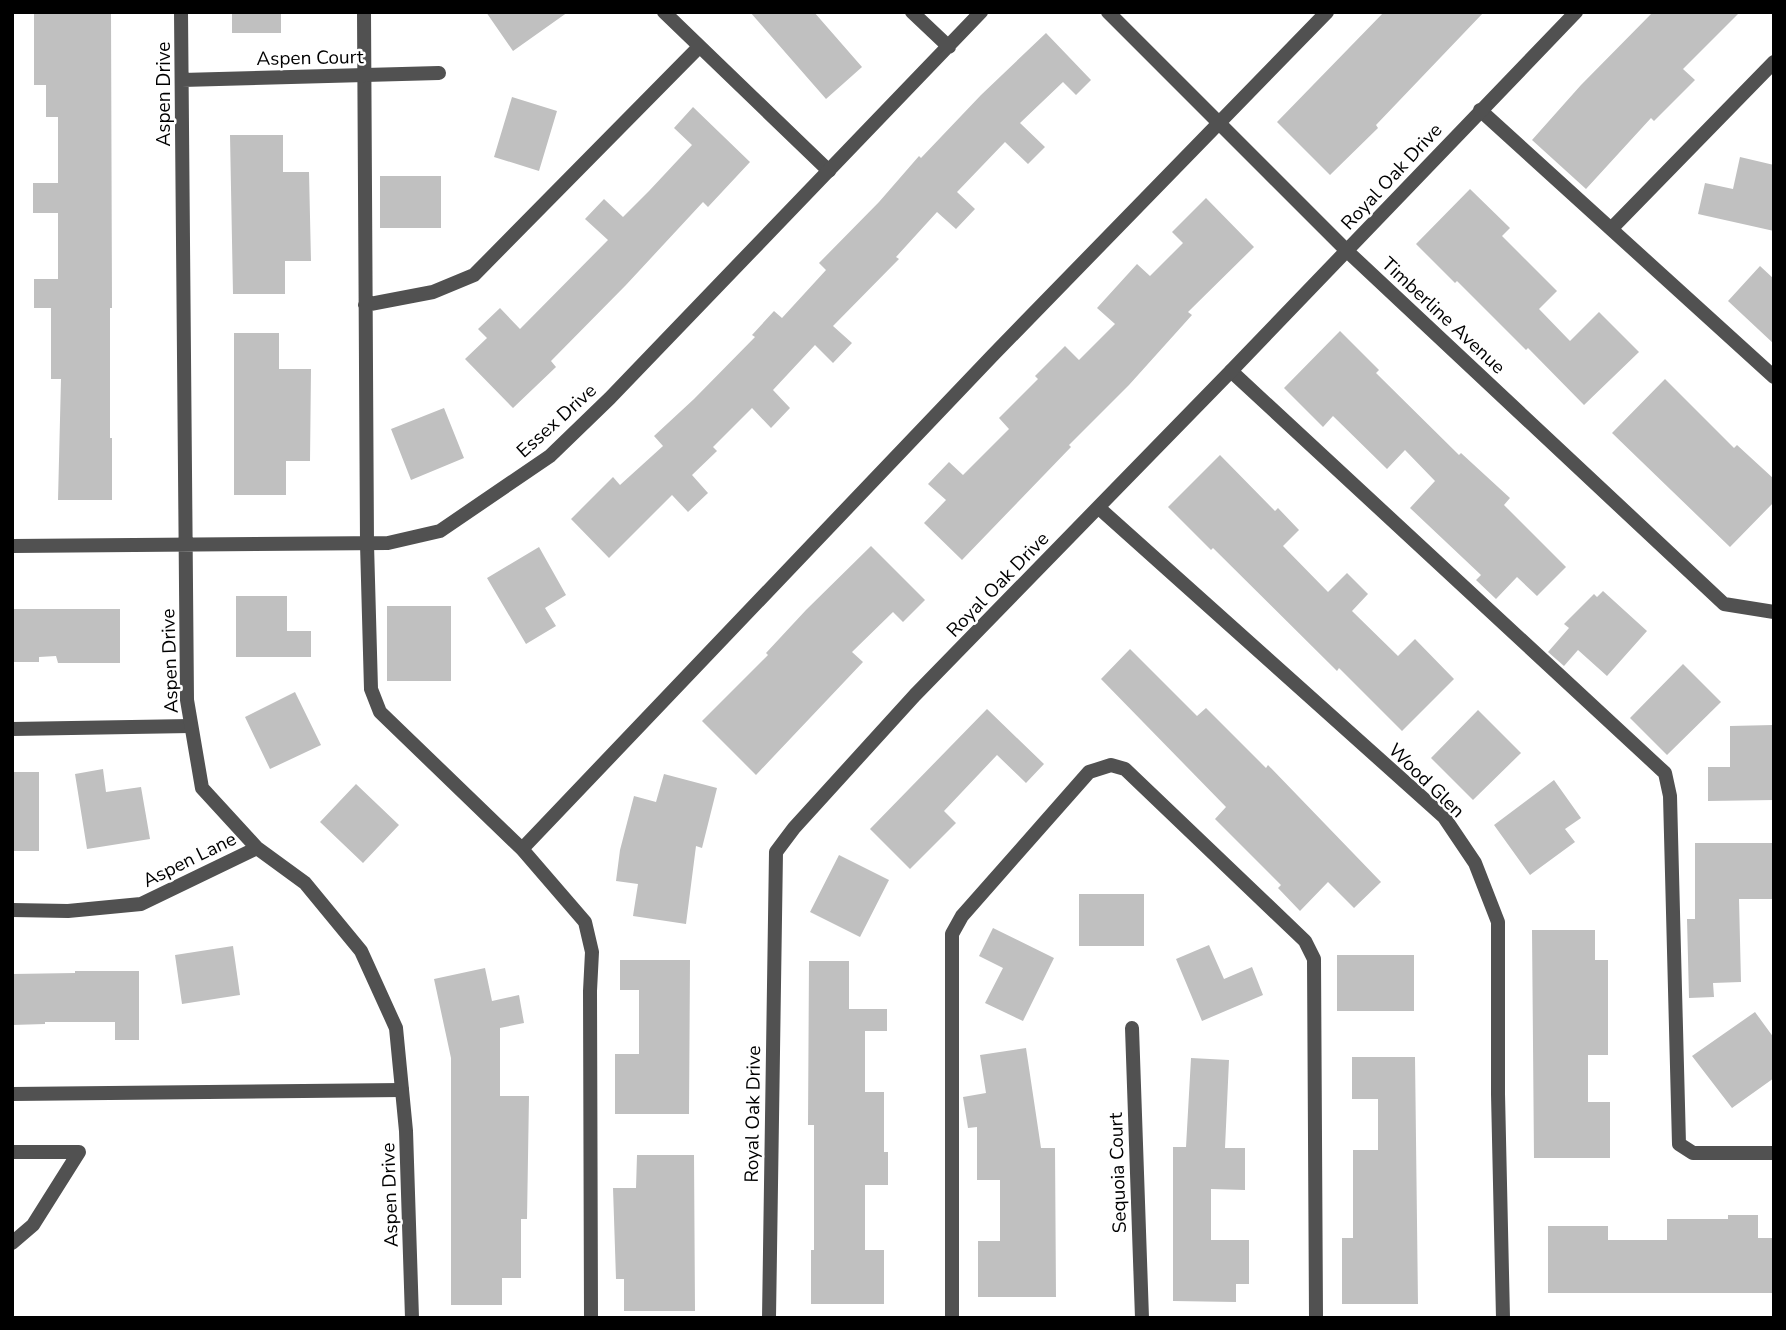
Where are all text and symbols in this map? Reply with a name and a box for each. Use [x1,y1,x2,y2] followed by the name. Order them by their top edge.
[151,42,177,146] street label: Aspen Drive
[256,44,364,72] street label: Aspen Court
[1335,118,1448,236] street label: Royal Oak Drive
[1376,251,1511,380] street label: Timberline Avenue
[511,378,602,464] street label: Essex Drive
[941,526,1055,643] street label: Royal Oak Drive
[155,608,185,714] street label: Aspen Drive
[1382,738,1470,824] street label: Wood Glen
[138,826,241,894] street label: Aspen Lane
[739,1045,767,1183] street label: Royal Oak Drive
[1103,1112,1133,1234] street label: Sequoia Court
[375,1142,405,1248] street label: Aspen Drive

